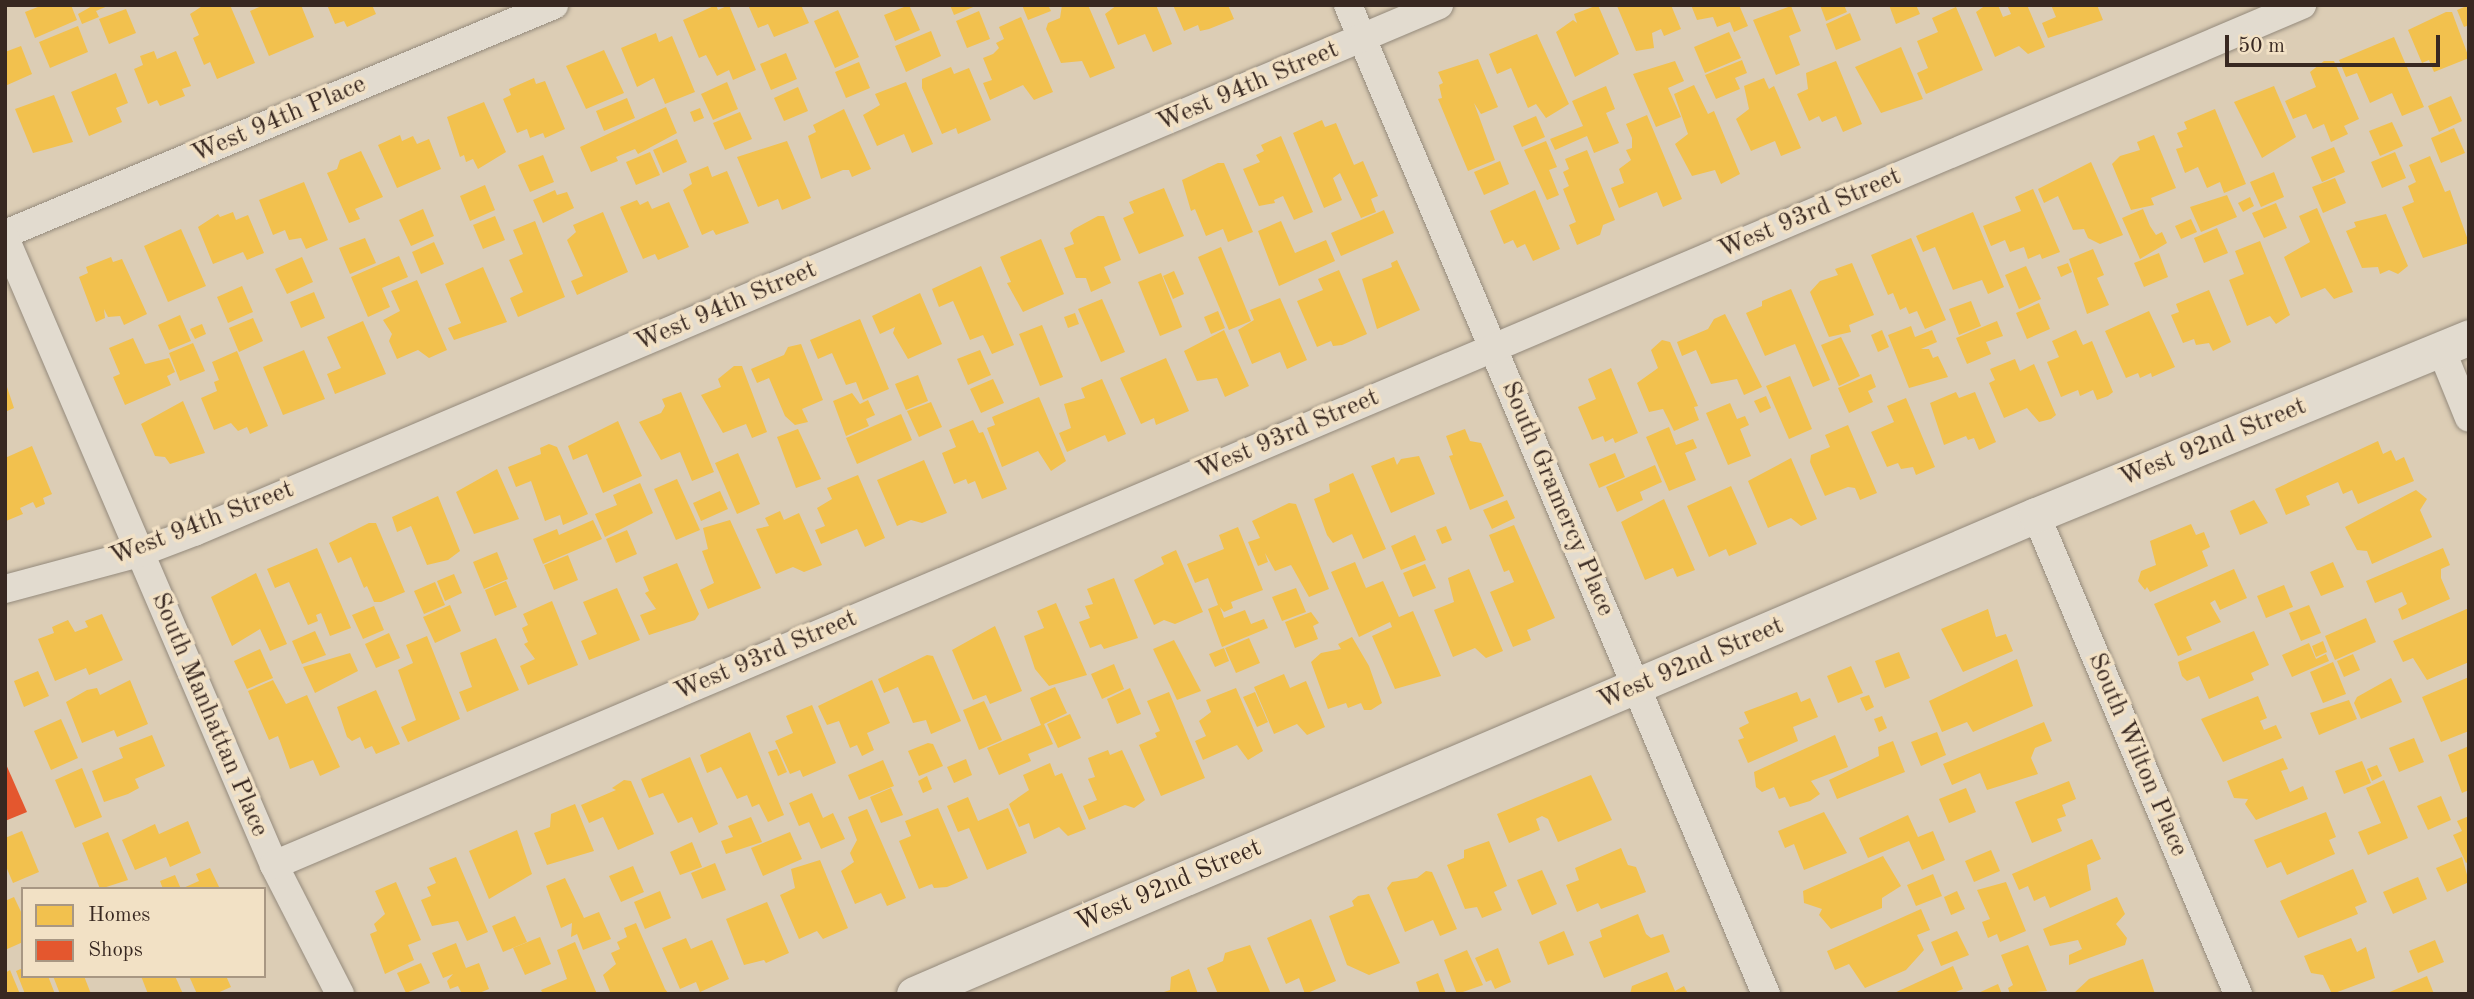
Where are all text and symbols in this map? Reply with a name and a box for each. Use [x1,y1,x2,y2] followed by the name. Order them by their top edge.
[2229,21,2444,65] scale bar
[1152,35,1344,139] street label: West 94th Street
[2238,36,2285,57] text: 50 m
[187,69,371,171] street label: West 94th Place
[1714,161,1906,267] street label: West 93rd Street
[630,255,822,359] street label: West 94th Street
[1493,377,1621,621] street label: South Gramercy Place
[1192,382,1384,488] street label: West 93rd Street
[2115,391,2311,495] street label: West 92nd Street
[106,475,298,573] street label: West 94th Street
[143,588,275,842] street label: South Manhattan Place
[670,603,862,709] street label: West 93rd Street
[1593,611,1789,717] street label: West 92nd Street
[2080,648,2194,862] street label: South Wilton Place
[1071,833,1267,939] street label: West 92nd Street
[21,887,266,978] legend
[88,905,150,926] text: Homes
[88,940,143,961] text: Shops

